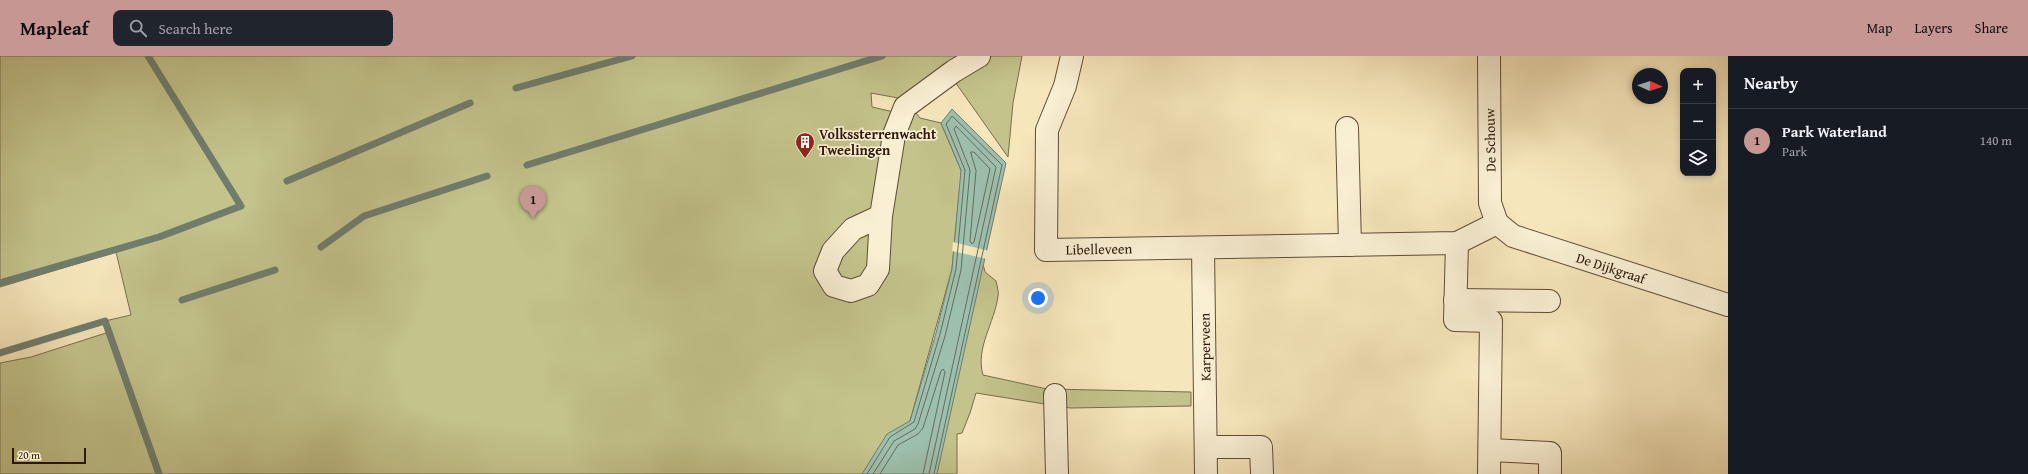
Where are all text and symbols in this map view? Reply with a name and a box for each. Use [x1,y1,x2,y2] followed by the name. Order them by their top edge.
[113,10,393,46] search box
[20,14,89,42] text: Mapleaf
[127,17,149,39] icon: search
[159,18,233,39] text: Search here
[1867,18,1893,38] text: Map
[1915,18,1953,38] text: Layers
[1975,18,2008,38] text: Share
[1632,68,1668,104] north arrow
[1680,68,1716,176] map controls
[1680,68,1716,104] button: +
[1744,70,1798,95] text: Nearby
[1680,104,1716,140] button: −
[1479,108,1501,172] street label: De Schouw
[1782,121,1887,142] text: Park Waterland
[819,124,937,160] place label: Volkssterrenwacht Tweelingen
[794,131,816,159] building icon: Volkssterrenwacht Tweelingen
[1754,131,1760,150] text: 1
[1980,131,2012,150] text: 140 m
[1680,140,1716,176] button: layers
[1782,142,1807,161] text: Park
[520,186,546,219] pin: 1
[1066,238,1133,260] street label: Libelleveen
[1574,247,1650,289] street label: De Dijkgraaf
[1028,288,1048,308] your location
[1194,313,1216,381] street label: Karperveen
[12,446,86,465] scale bar
[18,447,40,463] text: 20 m

